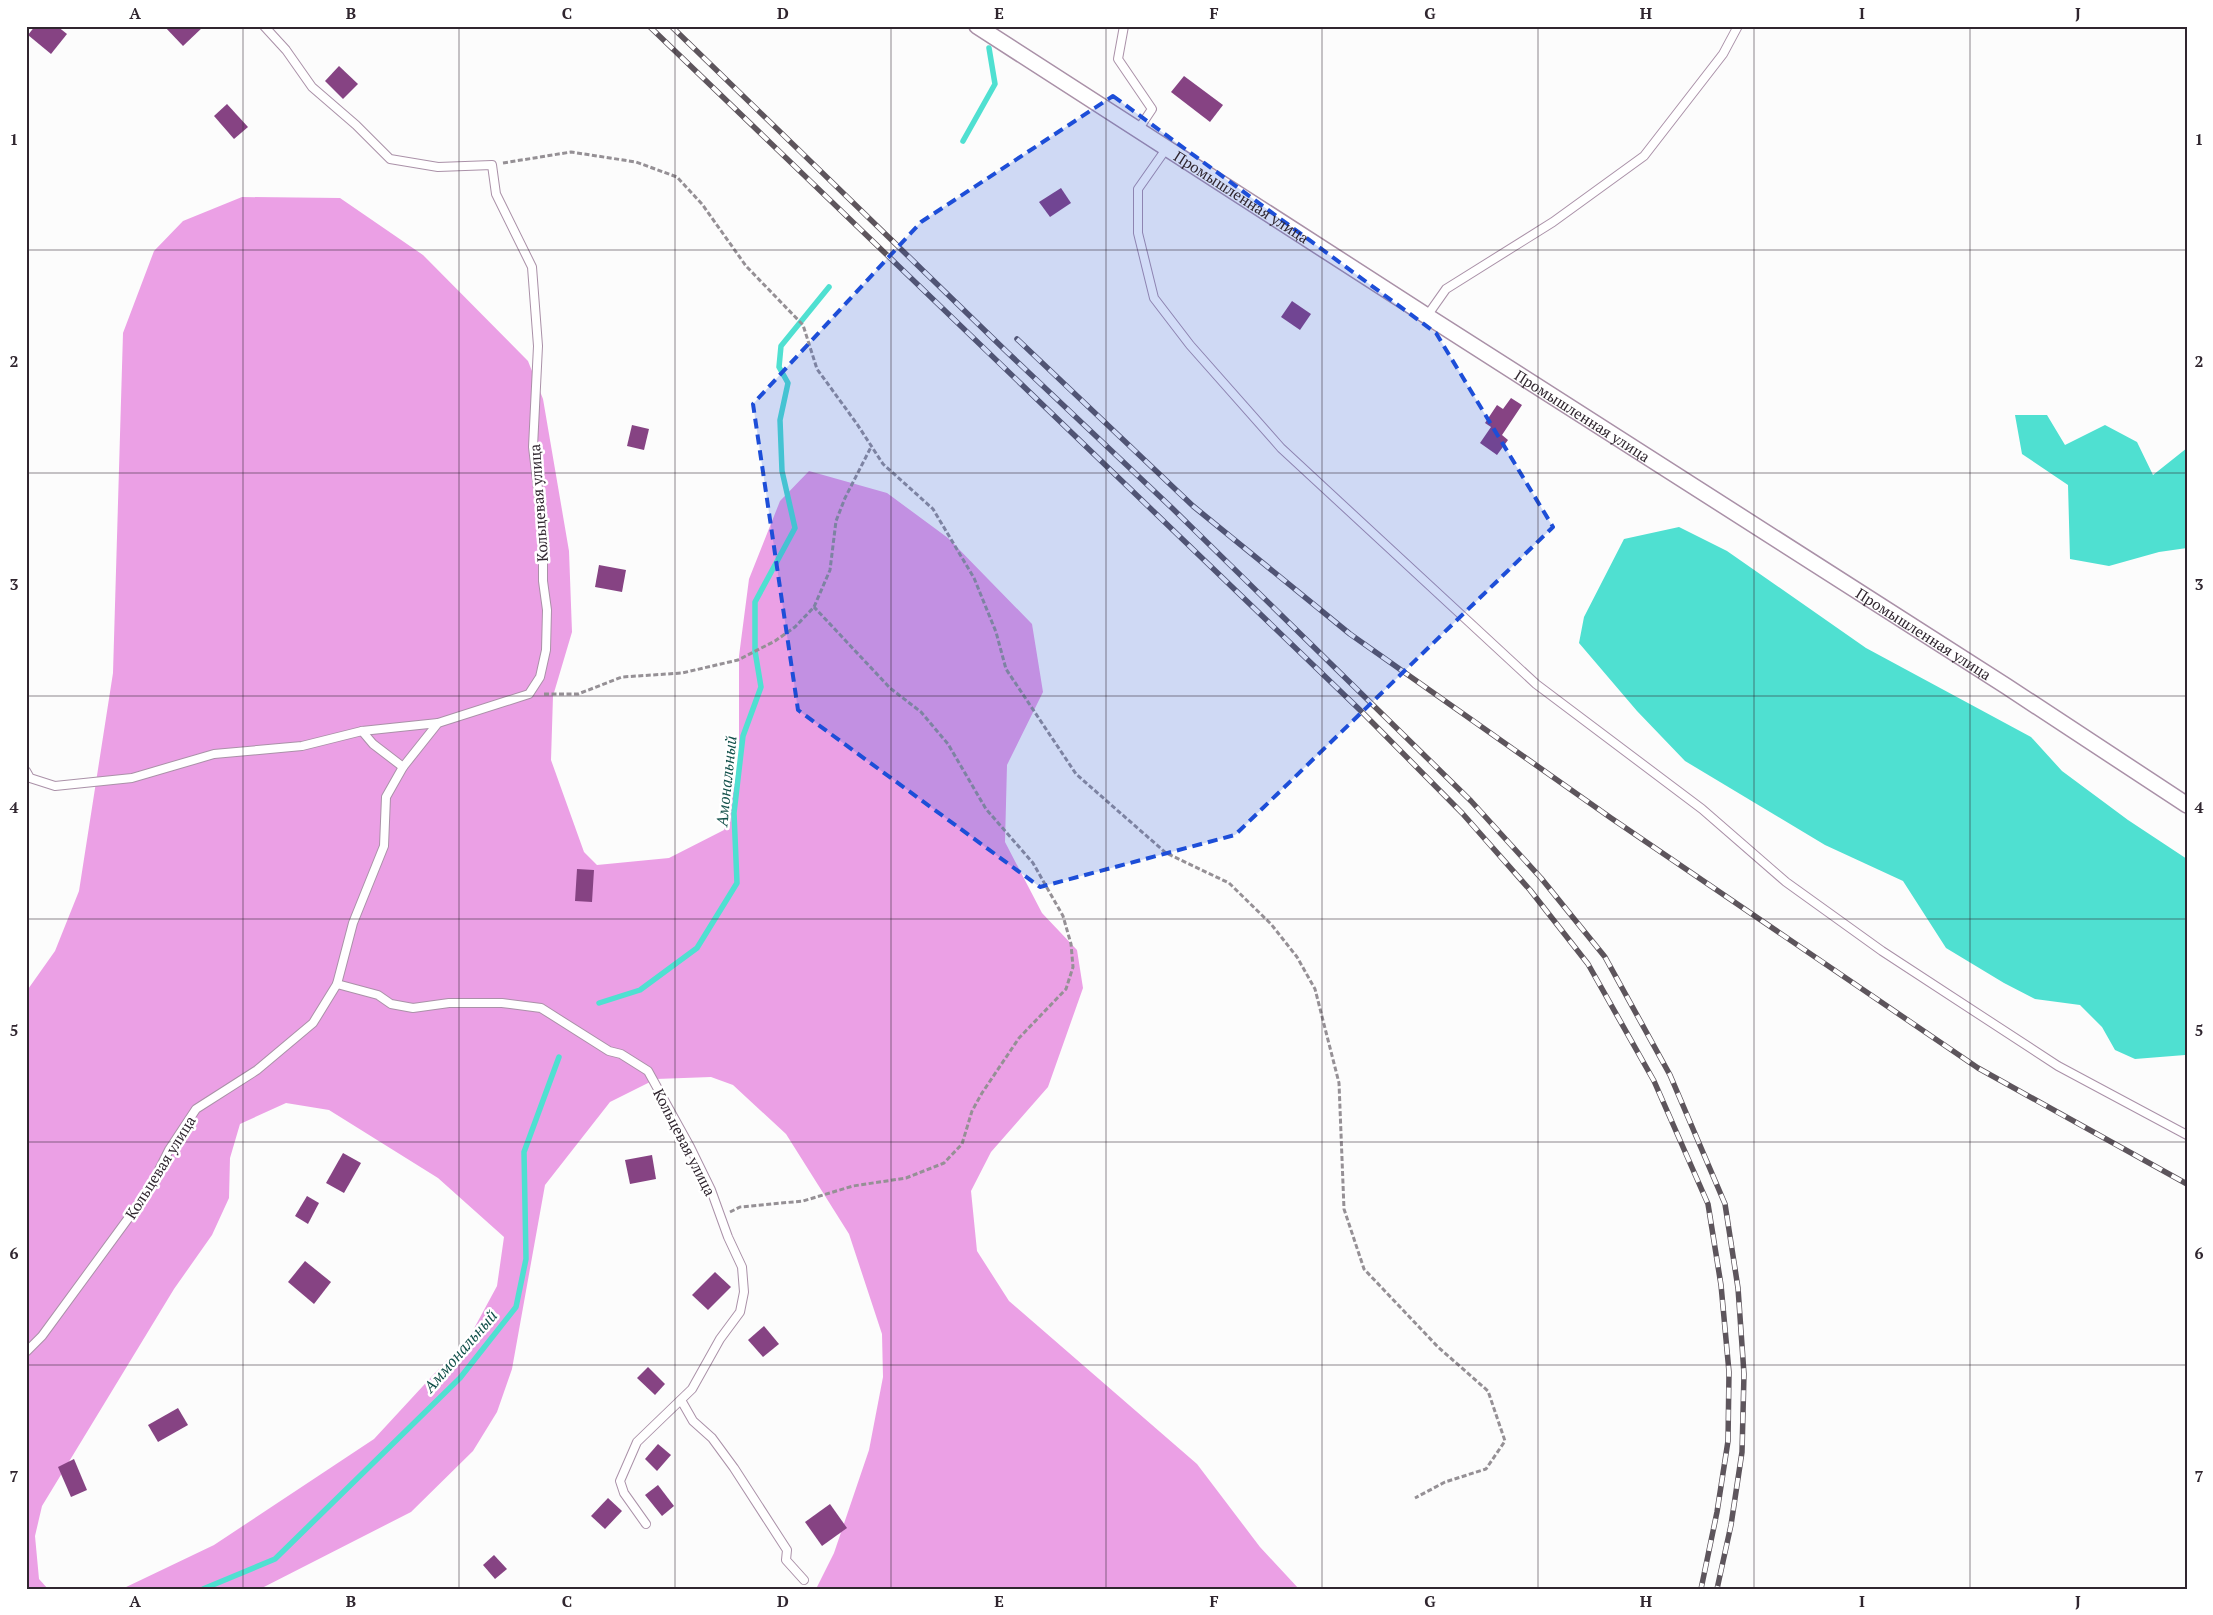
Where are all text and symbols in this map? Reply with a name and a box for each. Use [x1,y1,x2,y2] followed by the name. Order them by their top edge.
[129,2,141,24] text: A
[346,2,356,24] text: B
[562,2,572,24] text: C
[777,2,789,24] text: D
[994,2,1004,24] text: E
[1209,2,1219,24] text: F
[1424,2,1436,24] text: G
[1640,2,1652,24] text: H
[1859,2,1865,24] text: I
[2075,2,2081,24] text: J
[9,128,19,150] text: 1
[2194,128,2204,150] text: 1
[1170,146,1314,248] street label: Промышленная улица
[9,350,19,372] text: 2
[2194,350,2204,372] text: 2
[1511,365,1654,466] street label: Промышленная улица
[524,443,552,563] street label: Кольцевая улица
[9,573,19,595] text: 3
[2194,573,2204,595] text: 3
[1852,583,1996,684] street label: Промышленная улица
[710,734,742,829] water label: Амональный
[9,796,19,818] text: 4
[2194,796,2204,818] text: 4
[9,1019,19,1041] text: 5
[2194,1019,2204,1041] text: 5
[649,1085,721,1199] street label: Кольцевая улица
[120,1111,200,1222] street label: Кольцевая улица
[9,1242,19,1264] text: 6
[2194,1242,2204,1264] text: 6
[417,1305,502,1398] water label: Аммональный
[9,1465,19,1487] text: 7
[2194,1465,2204,1487] text: 7
[129,1590,141,1612] text: A
[346,1590,356,1612] text: B
[562,1590,572,1612] text: C
[777,1590,789,1612] text: D
[994,1590,1004,1612] text: E
[1209,1590,1219,1612] text: F
[1424,1590,1436,1612] text: G
[1640,1590,1652,1612] text: H
[1859,1590,1865,1612] text: I
[2075,1590,2081,1612] text: J

